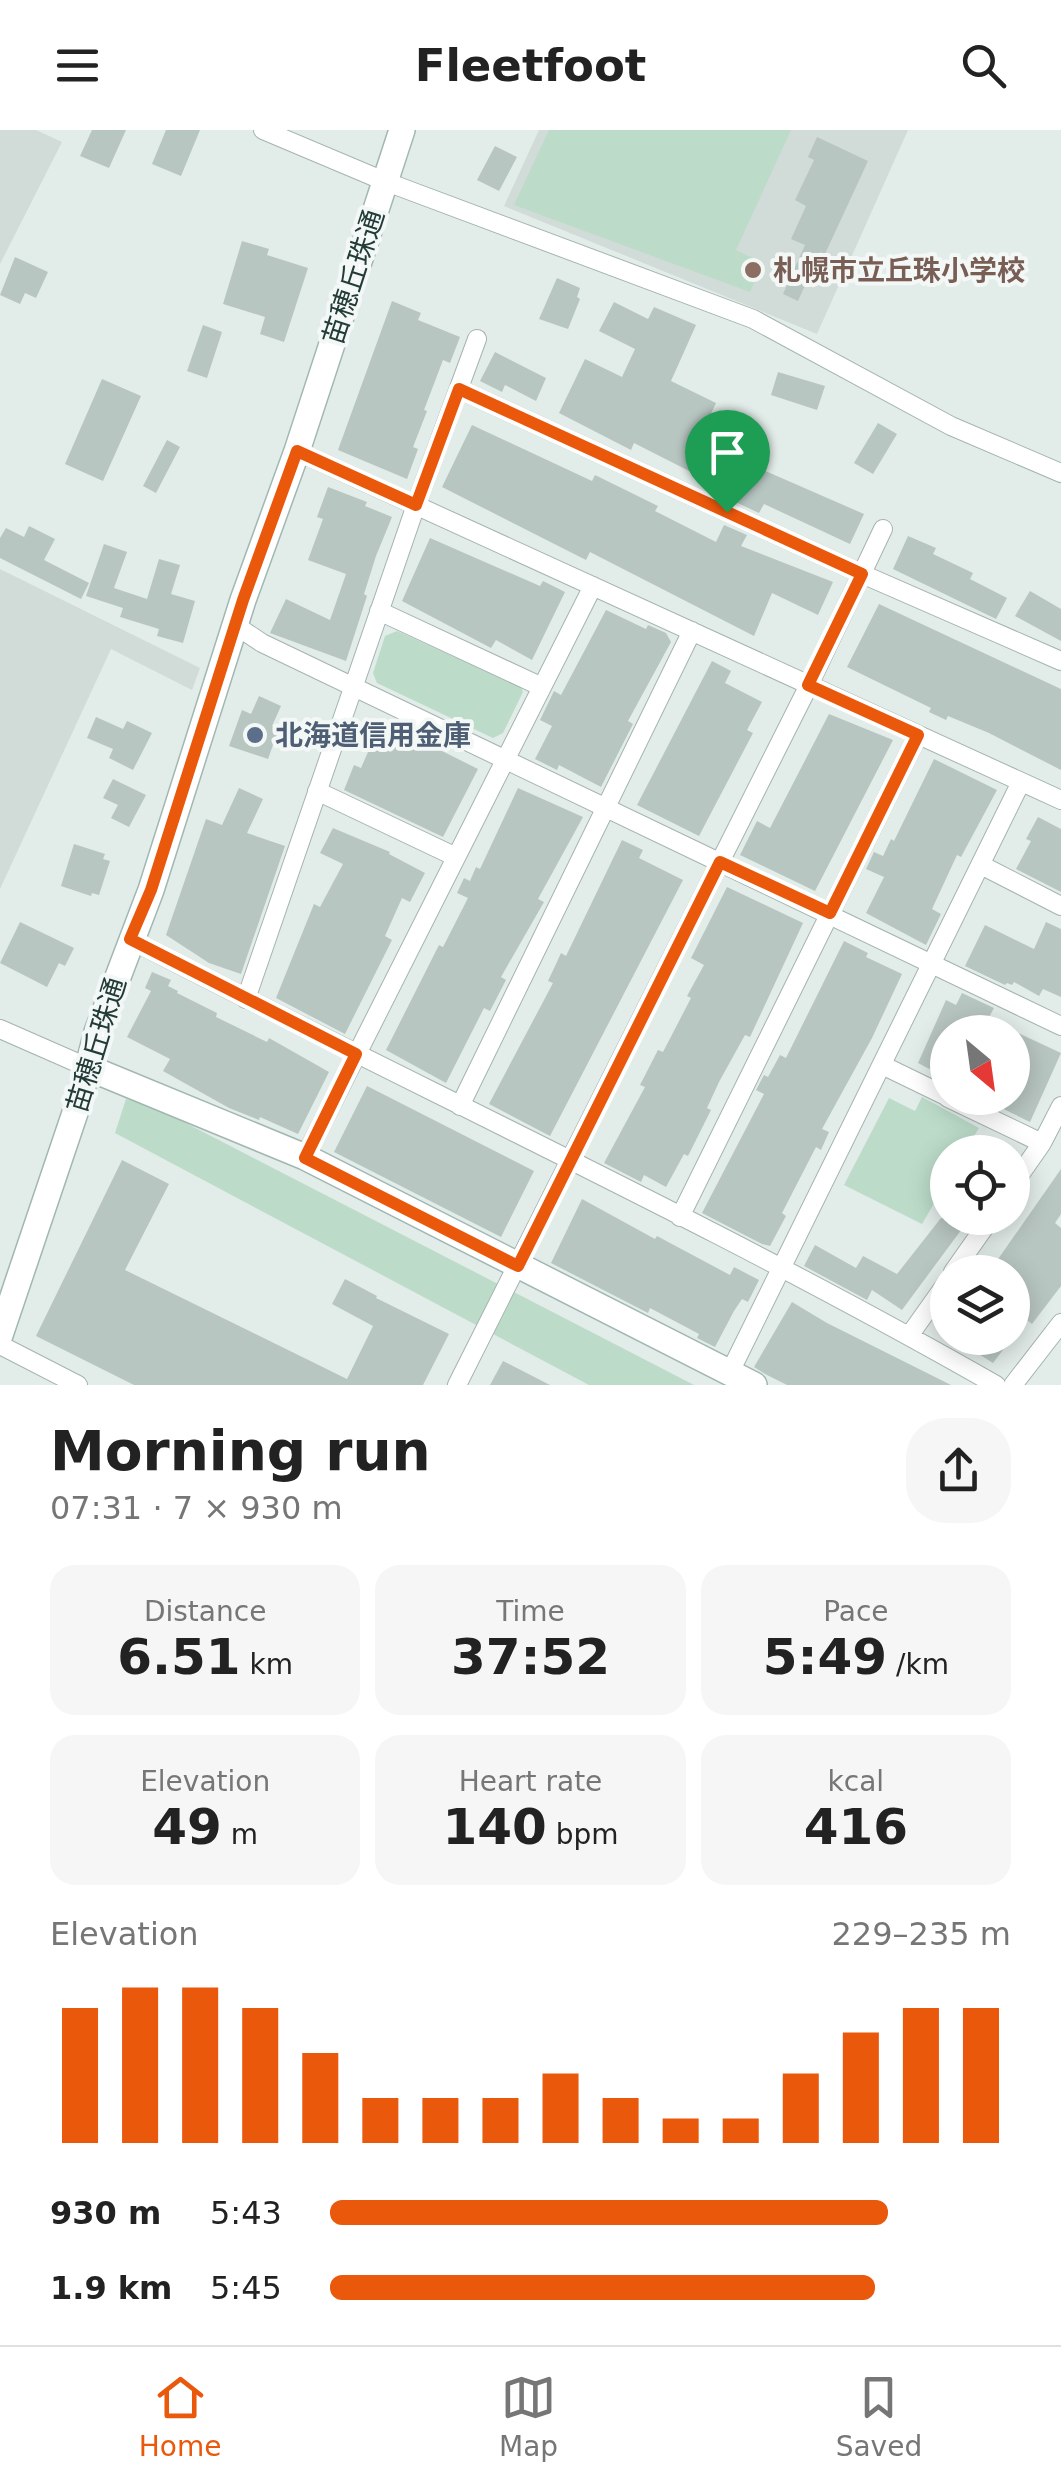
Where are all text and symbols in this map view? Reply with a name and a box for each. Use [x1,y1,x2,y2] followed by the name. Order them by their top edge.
[50,38,105,93] icon: menu
[956,38,1011,93] icon: search
[415,39,646,92] text: Fleetfoot
[316,205,391,349] street label: 苗穂丘珠通
[773,254,1025,287] place label: 札幌市立丘珠小学校
[742,259,764,281] marker: 札幌市立丘珠小学校
[685,410,770,513] pin
[700,425,755,480] icon: arrive
[275,719,471,752] place label: 北海道信用金庫
[244,724,266,746] marker: 北海道信用金庫
[60,973,133,1117] street label: 苗穂丘珠通
[930,1015,1030,1115] north arrow
[930,1015,1030,1355] map controls
[930,1135,1030,1235] button: locate
[930,1255,1030,1355] button: layers
[906,1418,1011,1523] button: share
[50,1419,431,1483] text: Morning run
[50,1489,343,1527] text: 07:31 · 7 × 930 m
[144,1595,266,1628] text: Distance
[496,1595,565,1628] text: Time
[823,1595,889,1628] text: Pace
[117,1628,241,1686] text: 6.51
[451,1628,610,1686] text: 37:52
[763,1628,887,1686] text: 5:49
[241,1648,293,1681] text: km
[887,1648,949,1681] text: /km
[140,1765,270,1798] text: Elevation
[459,1765,602,1798] text: Heart rate
[828,1765,884,1798] text: kcal
[152,1798,222,1856] text: 49
[442,1798,547,1856] text: 140
[804,1798,908,1856] text: 416
[222,1818,258,1851] text: m
[547,1818,619,1851] text: bpm
[50,1915,199,1953] text: Elevation
[832,1915,1011,1953] text: 229–235 m
[50,2194,161,2232] text: 930 m
[210,2194,282,2232] text: 5:43
[50,2269,172,2307] text: 1.9 km
[210,2269,282,2307] text: 5:45
[139,2370,221,2463] tab: Home
[499,2370,558,2463] tab: Map
[836,2370,922,2463] tab: Saved

